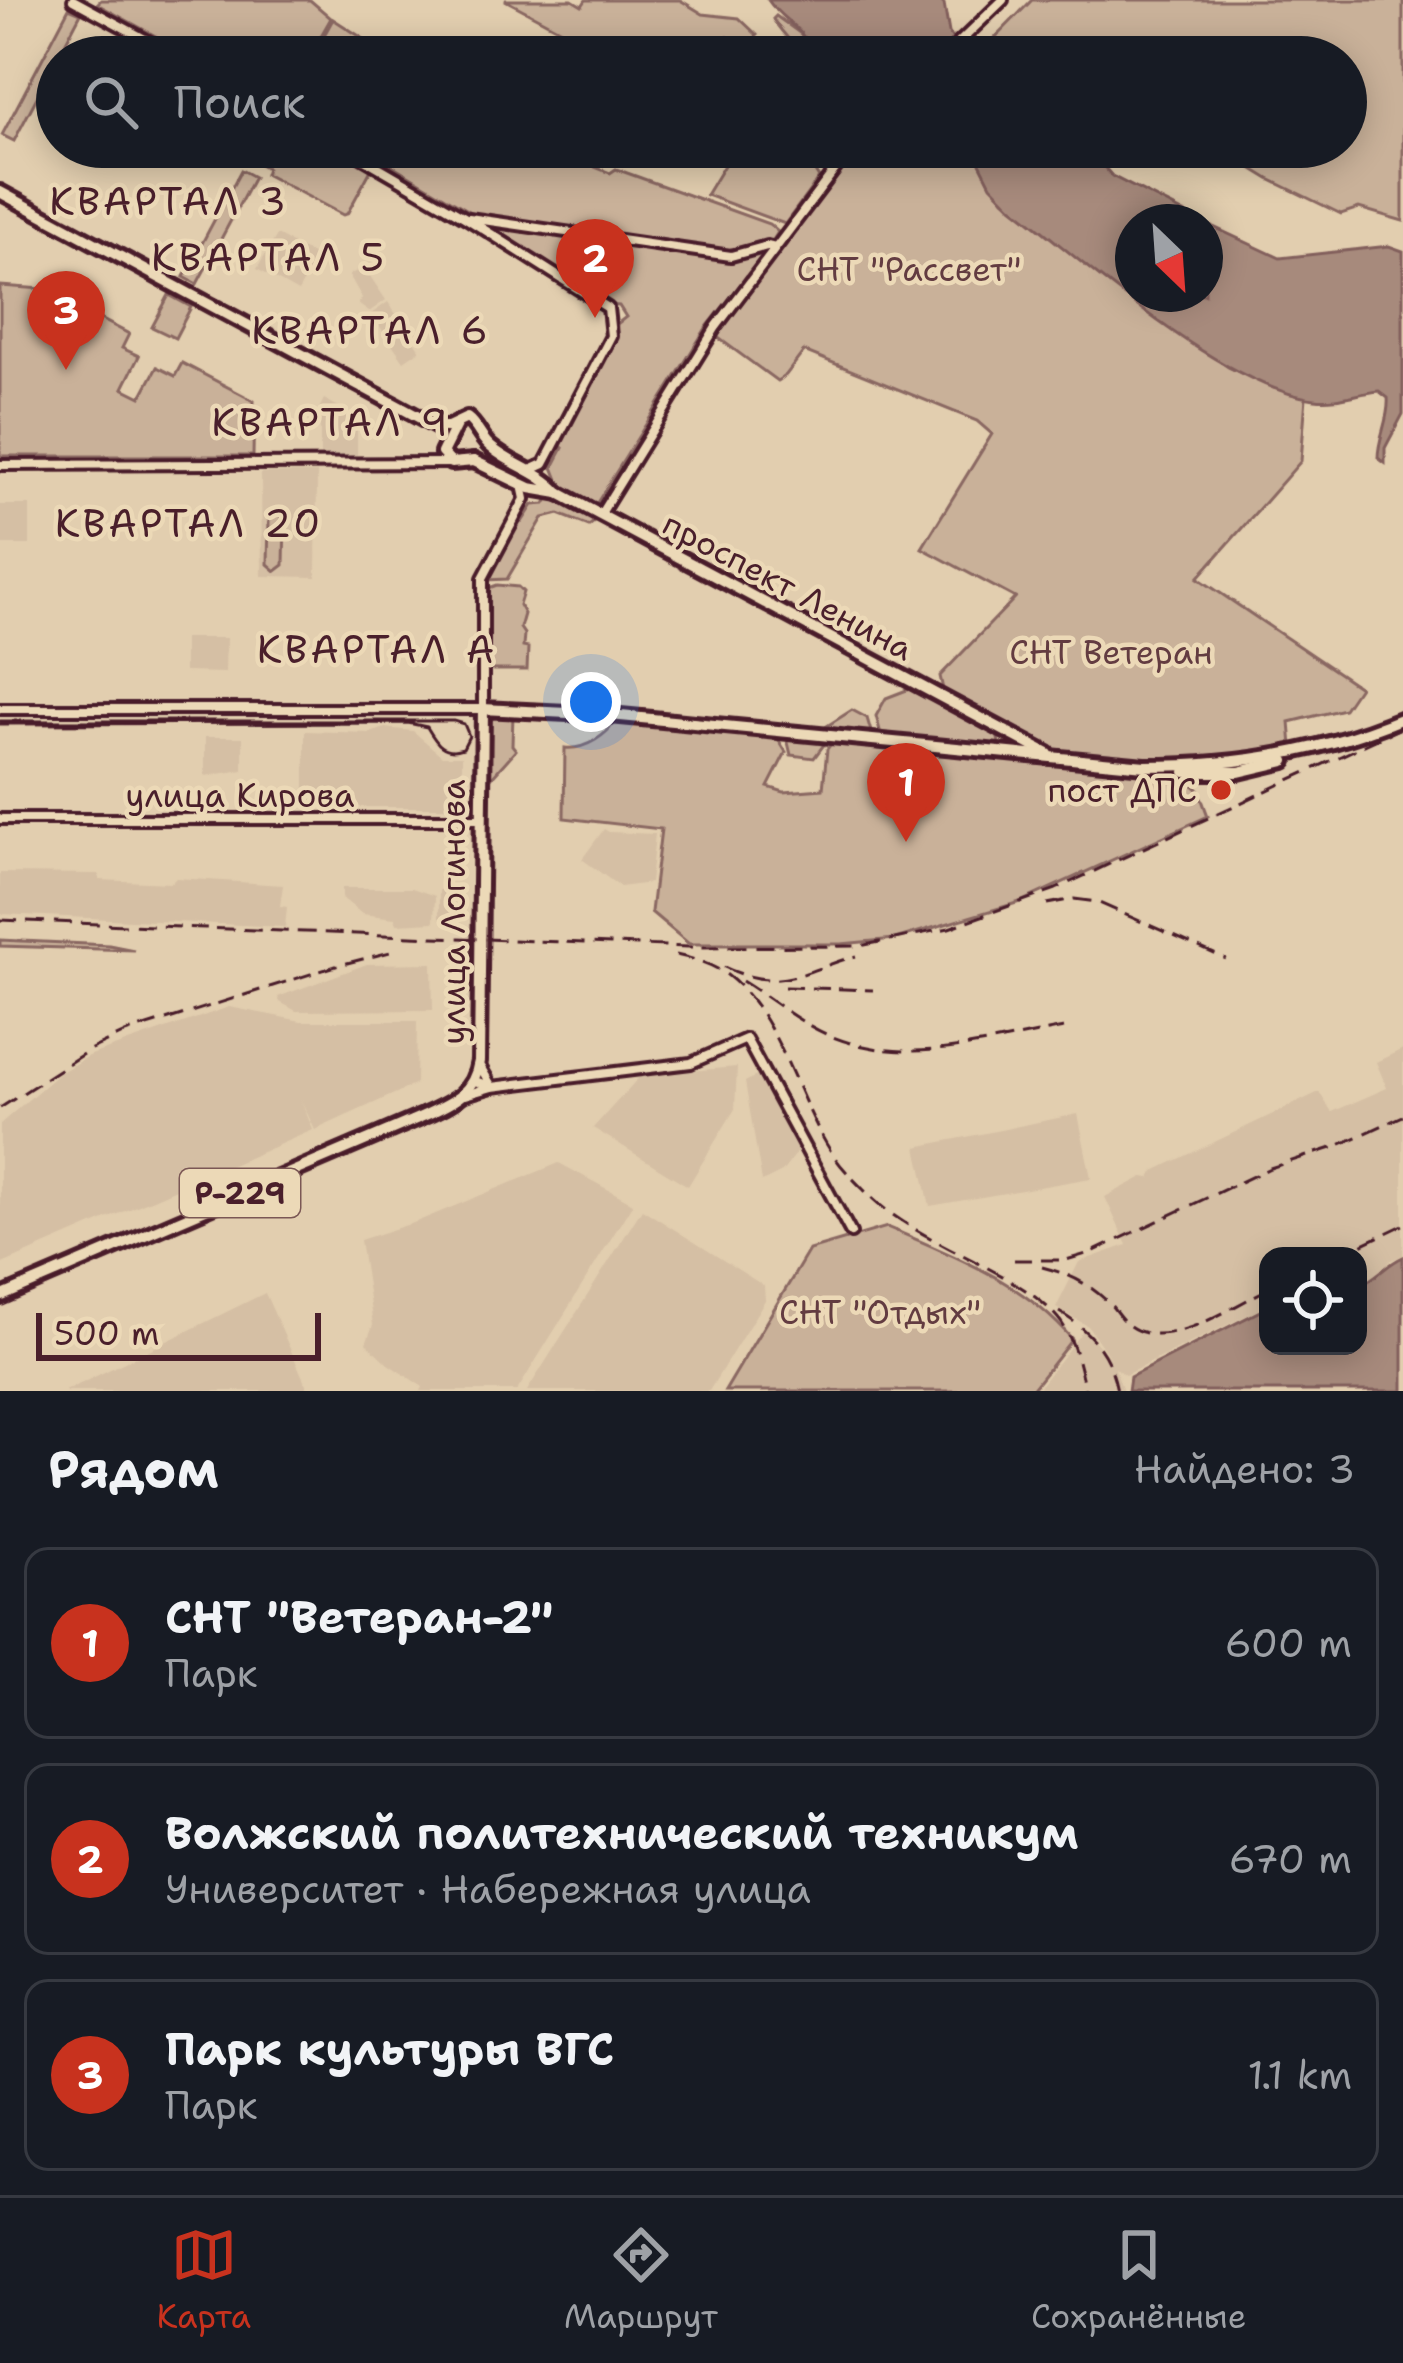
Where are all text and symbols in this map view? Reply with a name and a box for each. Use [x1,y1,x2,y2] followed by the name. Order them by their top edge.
[36,36,1367,168] search box
[78,69,144,135] icon: search
[174,72,305,132] text: Поиск
[49,175,289,227] district label: КВАРТАЛ 3
[1115,204,1223,312] north arrow
[556,219,634,318] pin: 2
[151,231,387,283] district label: КВАРТАЛ 5
[797,247,1021,292] park label: СНТ "Рассвет"
[27,271,105,370] pin: 3
[251,304,491,356] district label: КВАРТАЛ 6
[211,396,451,448] district label: КВАРТАЛ 9
[55,497,323,549] district label: КВАРТАЛ 20
[655,501,921,671] street label: проспект Ленина
[257,623,497,675] district label: КВАРТАЛ А
[1009,630,1213,675] park label: СНТ Ветеран
[561,672,621,732] your location
[867,743,945,842] pin: 1
[1047,768,1197,813] place label: пост ДПС
[125,773,355,818] street label: улица Кирова
[1208,777,1234,803] marker: пост ДПС
[431,780,476,1044] street label: улица Логинова
[180,1169,300,1217] road number: Р-229
[1259,1247,1367,1355] map controls
[1259,1247,1367,1355] button: locate
[779,1290,981,1335] park label: СНТ "Отдых"
[36,1307,321,1360] scale bar
[54,1311,160,1356] text: 500 m
[48,1435,219,1503] text: Рядом
[1134,1443,1355,1495] text: Найдено: 3
[165,1587,553,1647] text: СНТ "Ветеран-2"
[81,1617,99,1669] text: 1
[1224,1617,1352,1669] text: 600 m
[165,1647,258,1699] text: Парк
[165,1803,1079,1863] text: Волжский политехнический техникум
[76,1833,104,1885] text: 2
[1229,1833,1352,1885] text: 670 m
[165,1863,811,1915] text: Университет · Набережная улица
[165,2019,614,2079] text: Парк культуры ВГС
[76,2049,104,2101] text: 3
[1247,2049,1352,2101] text: 1.1 km
[165,2079,258,2131] text: Парк
[157,2222,251,2339] tab: Карта
[564,2222,718,2339] tab: Маршрут
[1031,2222,1246,2339] tab: Сохранённые

